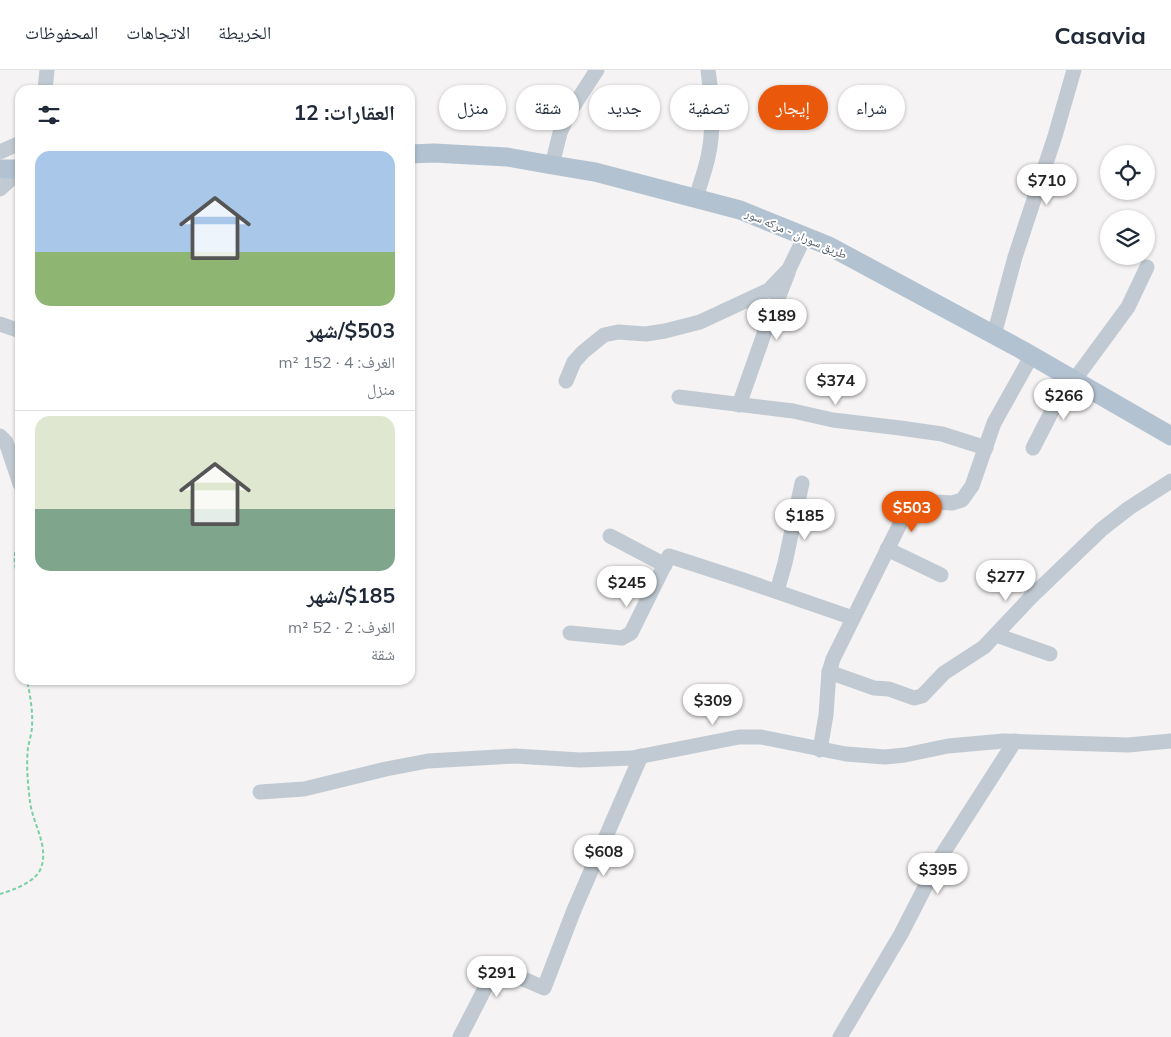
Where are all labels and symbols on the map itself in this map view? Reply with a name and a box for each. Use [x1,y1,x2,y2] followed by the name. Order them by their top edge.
[1017,164,1077,206] pin: $710
[742,205,849,262] street label: طريق سوران - مركه سور
[747,298,807,341] pin: $189
[806,364,866,406] pin: $374
[1034,378,1094,421] pin: $266
[882,490,942,533] pin: $503
[775,498,835,541] pin: $185
[976,560,1036,602] pin: $277
[597,566,657,608] pin: $245
[683,684,743,726] pin: $309
[574,834,634,877] pin: $608
[908,852,968,895] pin: $395
[467,956,527,998] pin: $291

